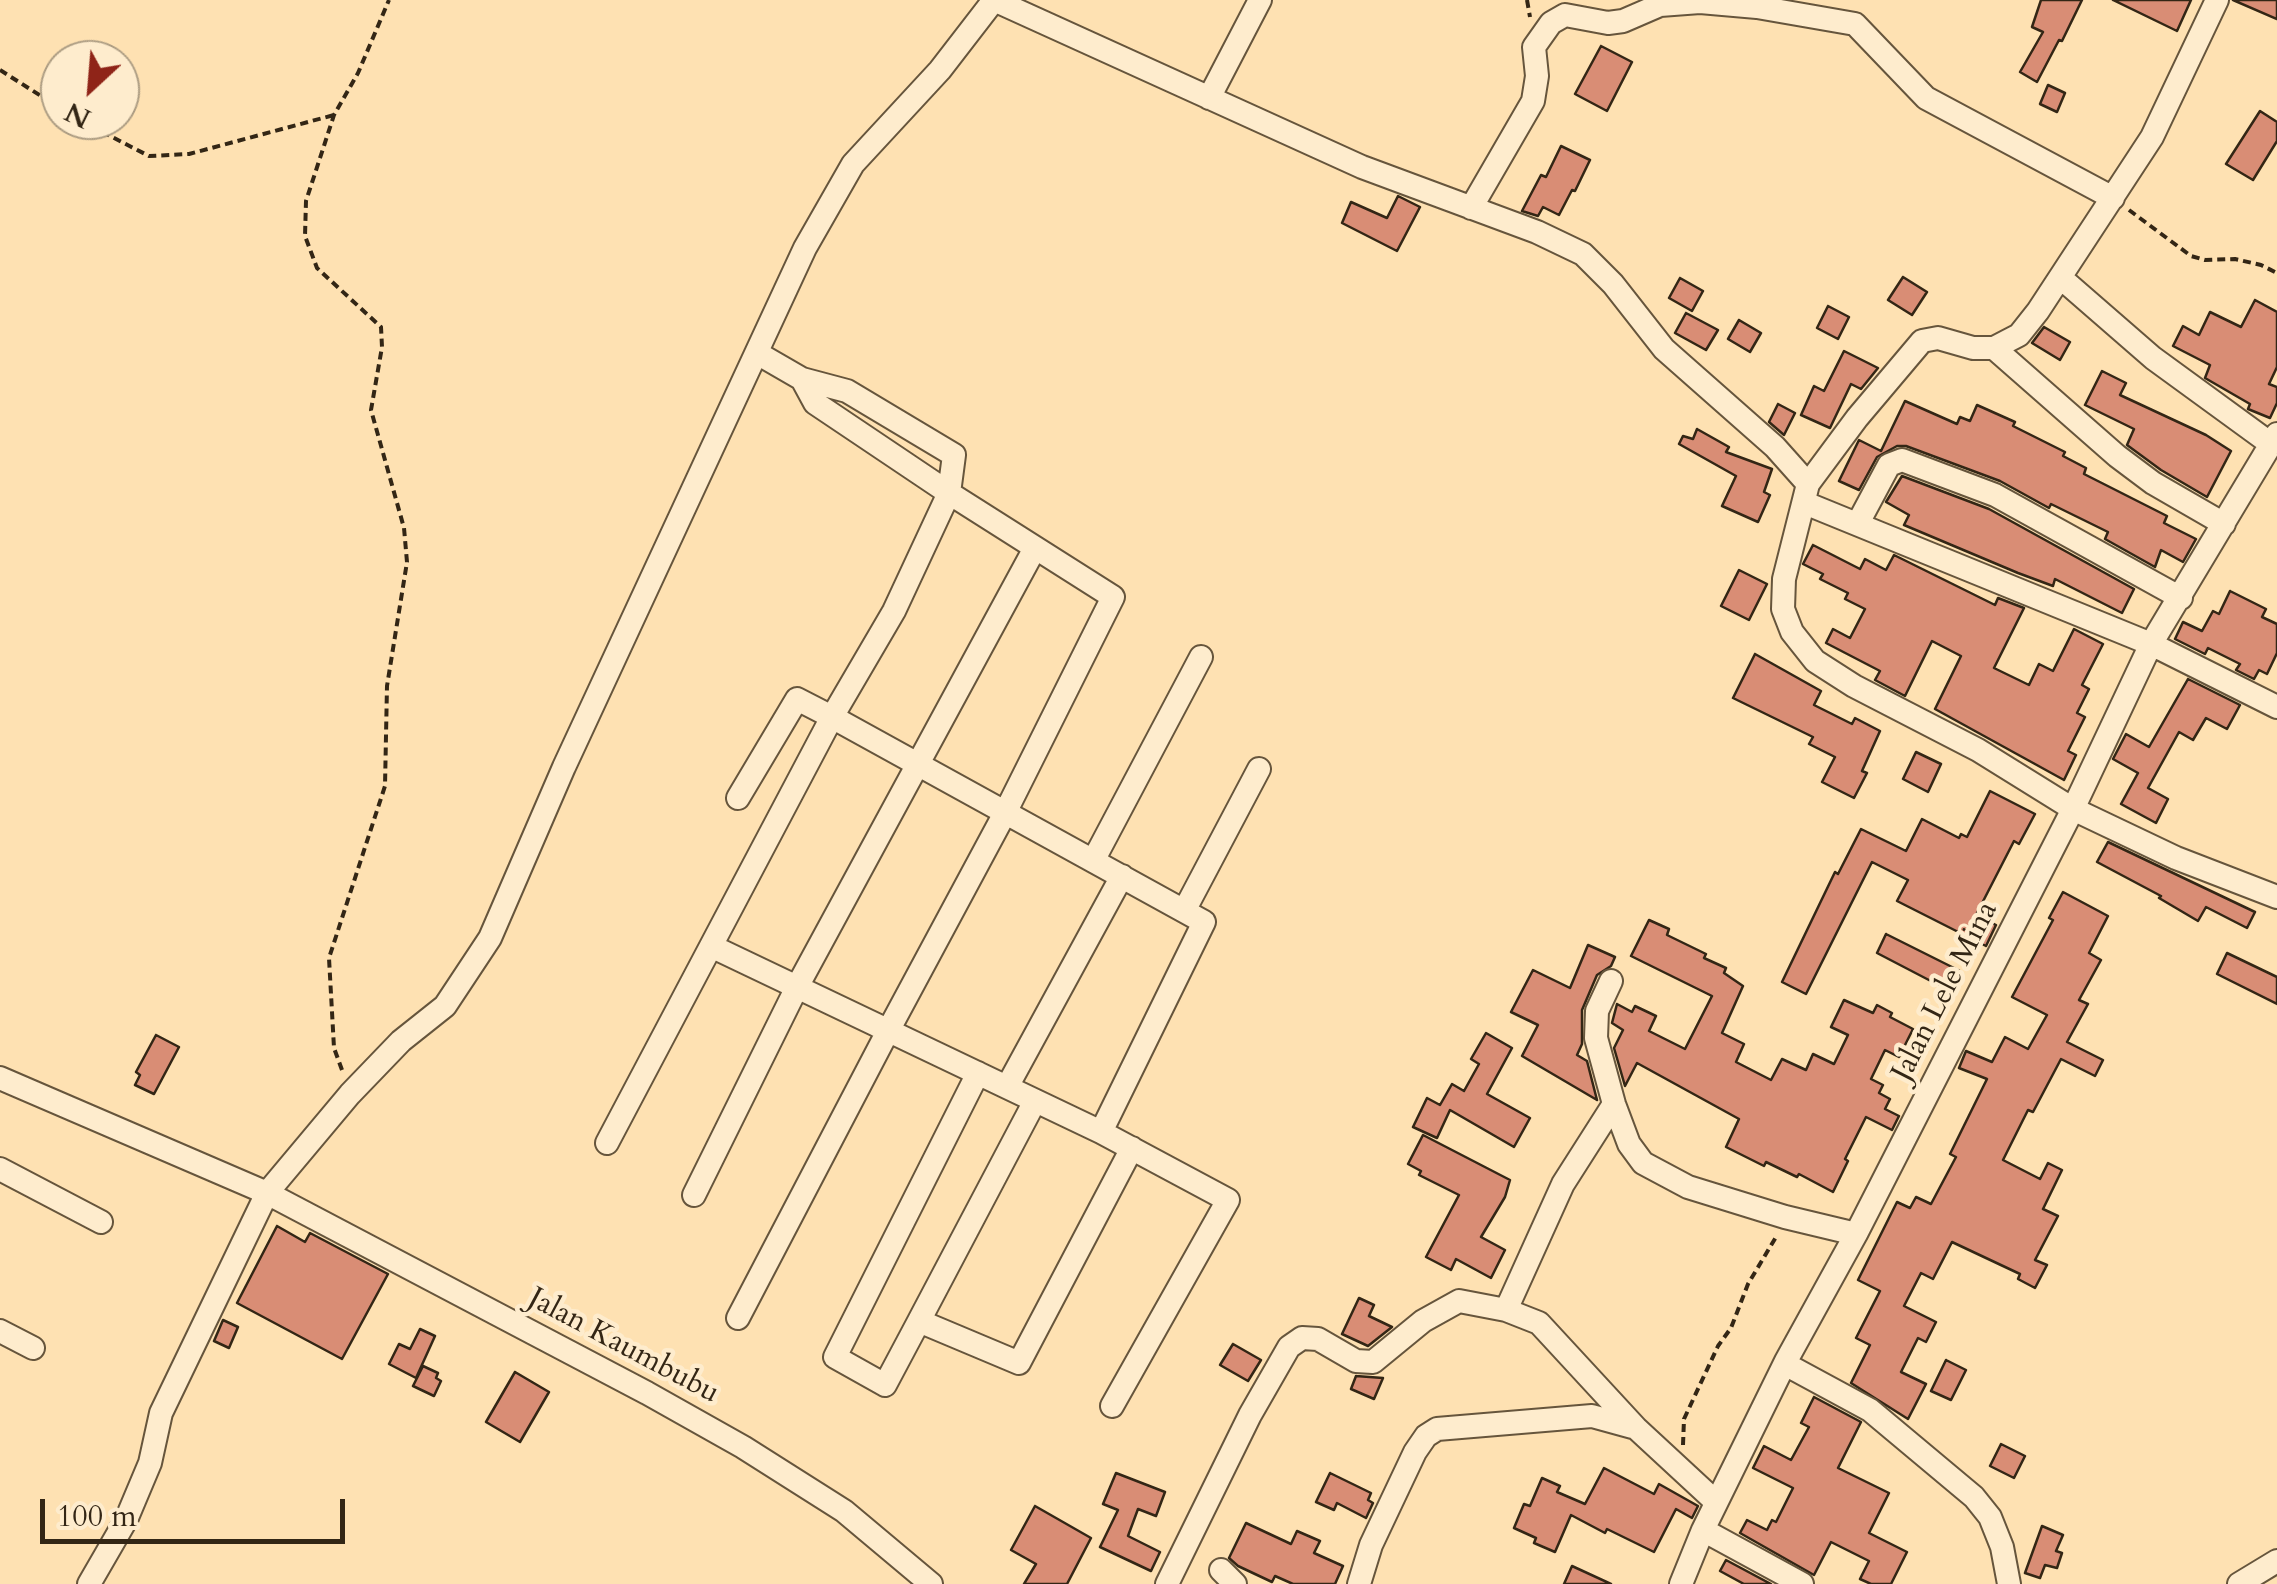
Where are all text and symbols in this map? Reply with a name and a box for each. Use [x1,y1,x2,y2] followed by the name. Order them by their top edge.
[40,40,140,140] north arrow
[58,93,97,138] text: N
[1885,896,2007,1088] street label: Jalan Lele Mina
[521,1282,725,1412] street label: Jalan Kaumbubu
[45,1479,350,1541] scale bar
[57,1496,137,1537] text: 100 m

